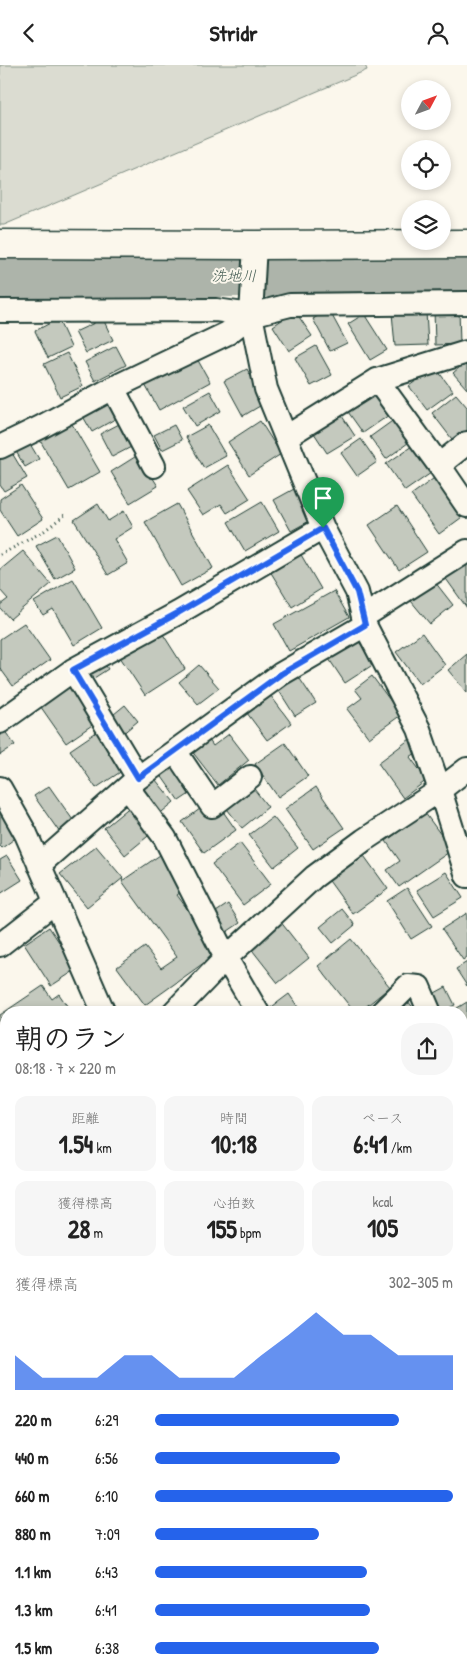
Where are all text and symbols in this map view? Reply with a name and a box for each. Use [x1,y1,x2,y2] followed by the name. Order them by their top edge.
[209,18,258,48] text: Stridr
[15,19,43,47] icon: back
[424,19,452,47] icon: person
[401,80,451,130] north arrow
[401,80,451,250] map controls
[401,140,451,190] button: locate
[401,200,451,250] button: layers
[211,265,257,286] water label: 洗地川
[302,477,344,528] pin
[309,484,337,512] icon: arrive
[15,1019,127,1057] text: 朝のラン
[401,1023,453,1075] button: share
[15,1057,116,1079] text: 08:18 · 7 × 220 m
[71,1108,99,1127] text: 距離
[220,1108,248,1127] text: 時間
[362,1108,403,1127] text: ペース
[59,1127,93,1161] text: 1.54
[211,1127,257,1161] text: 10:18
[353,1127,388,1161] text: 6:41
[93,1138,112,1157] text: km
[388,1138,412,1157] text: /km
[372,1192,393,1211] text: kcal
[57,1193,113,1212] text: 獲得標高
[213,1193,255,1212] text: 心拍数
[367,1211,398,1245] text: 105
[68,1212,90,1246] text: 28
[207,1212,237,1246] text: 155
[90,1223,103,1242] text: m
[237,1223,261,1242] text: bpm
[389,1271,453,1293] text: 302–305 m
[15,1273,79,1295] text: 獲得標高
[15,1409,52,1431] text: 220 m
[95,1409,118,1431] text: 6:29
[15,1447,49,1469] text: 440 m
[95,1447,118,1469] text: 6:56
[15,1485,50,1507] text: 660 m
[95,1485,118,1507] text: 6:10
[15,1523,51,1545] text: 880 m
[95,1523,120,1545] text: 7:09
[15,1561,51,1583] text: 1.1 km
[95,1561,118,1583] text: 6:43
[15,1599,53,1621] text: 1.3 km
[95,1599,117,1621] text: 6:41
[15,1637,52,1659] text: 1.5 km
[95,1637,119,1659] text: 6:38

